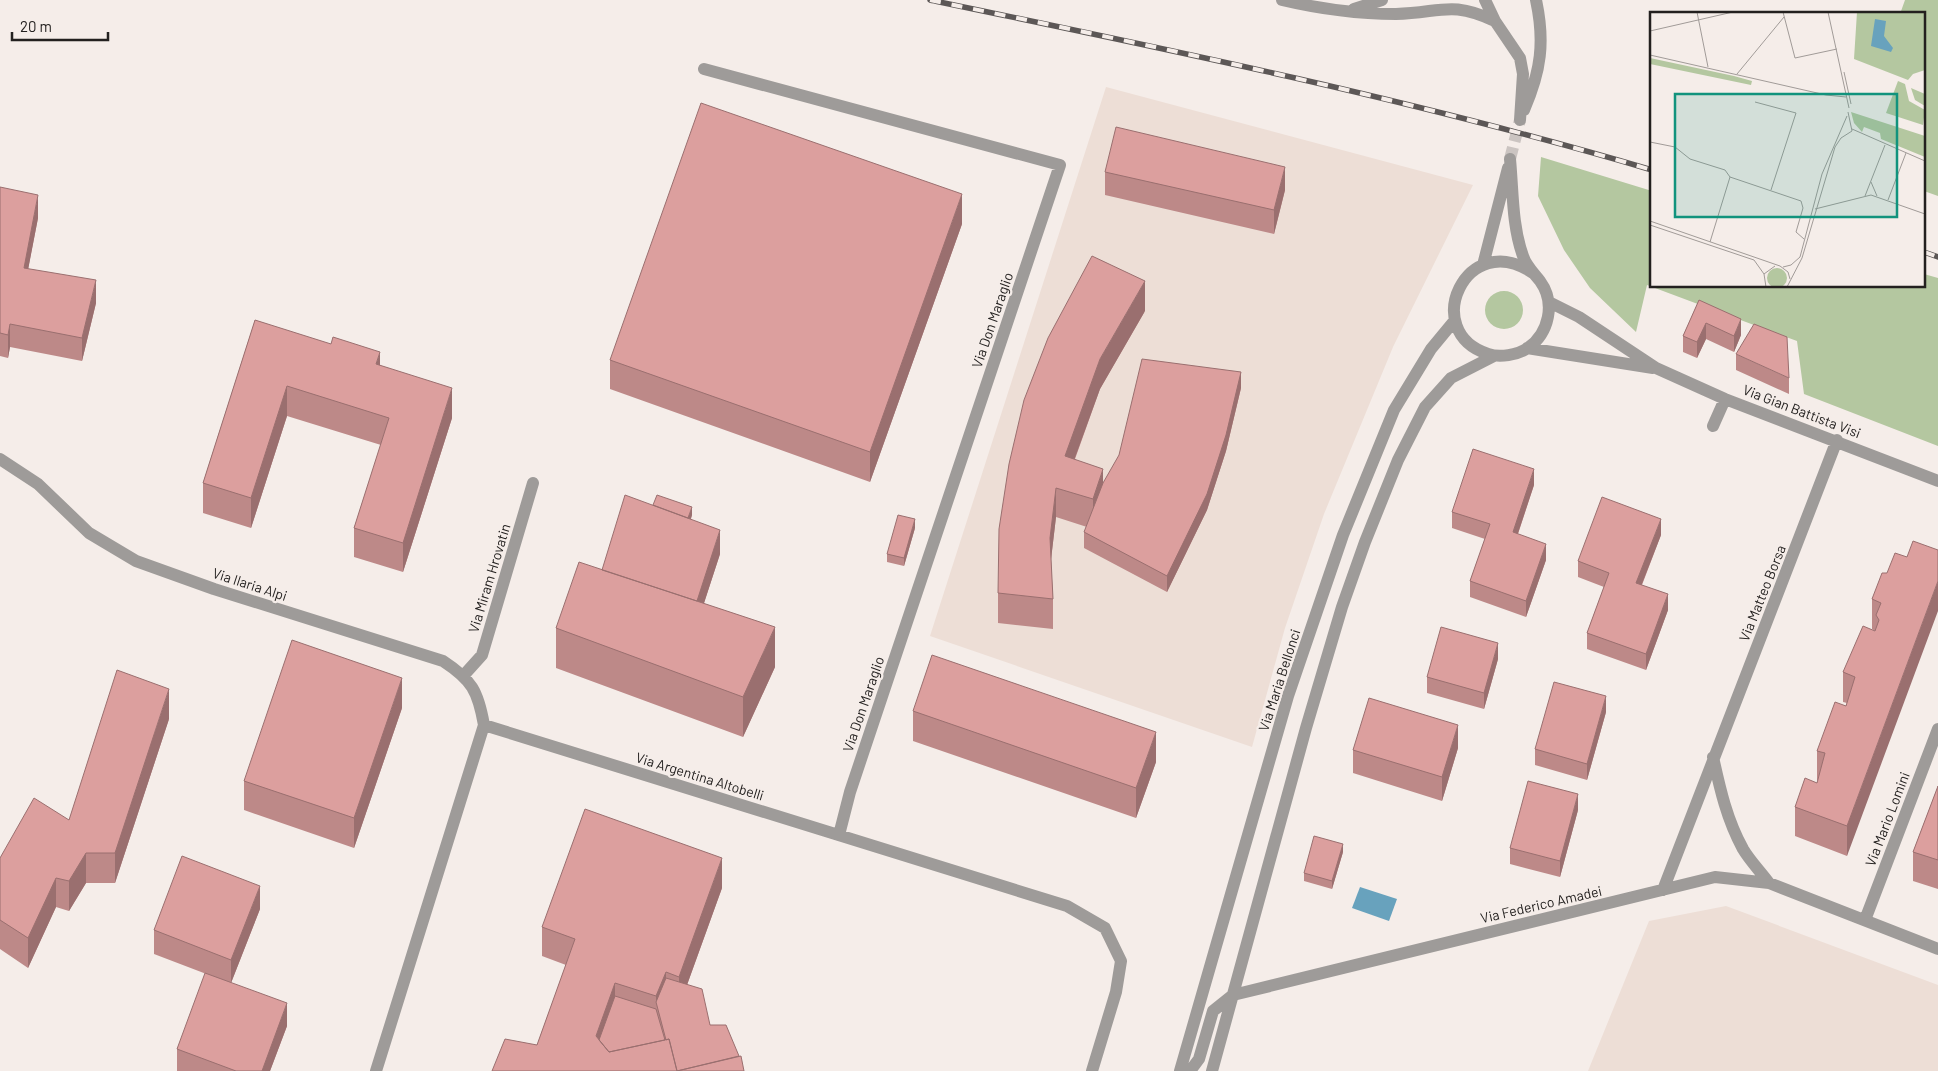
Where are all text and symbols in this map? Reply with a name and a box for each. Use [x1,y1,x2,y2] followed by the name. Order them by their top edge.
[12,10,109,42] scale bar
[1650,12,1926,288] inset map
[20,17,52,35] text: 20 m
[968,270,1016,370] street label: Via Don Maraglio
[1741,381,1863,441] street label: Via Gian Battista Visi
[464,521,514,635] street label: Via Miram Hrovatin
[1735,542,1789,644] street label: Via Matteo Borsa
[211,564,289,604] street label: Via Ilaria Alpi
[1255,627,1303,733] street label: Via Maria Bellonci
[839,654,887,754] street label: Via Don Maraglio
[634,748,766,804] street label: Via Argentina Altobelli
[1861,769,1913,869] street label: Via Mario Lomini
[1479,882,1603,926] street label: Via Federico Amadei

